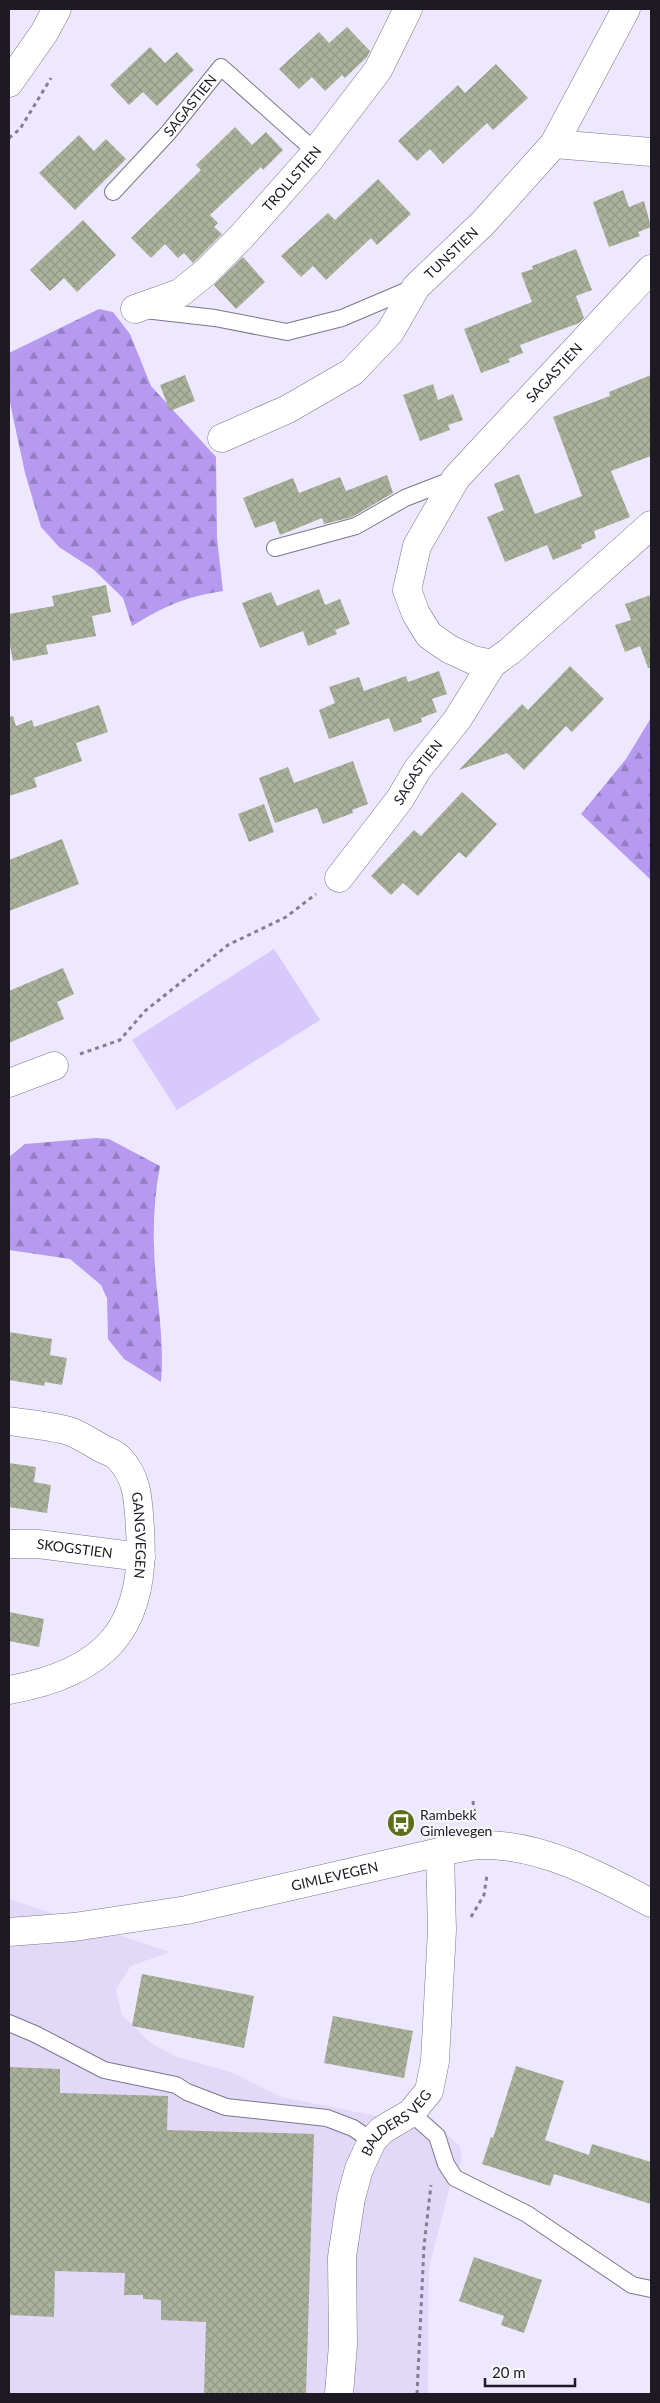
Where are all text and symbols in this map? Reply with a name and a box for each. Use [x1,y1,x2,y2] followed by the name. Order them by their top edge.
[160,71,220,140] street label: SAGASTIEN
[259,143,325,215] street label: TROLLSTIEN
[421,223,481,283] street label: TUNSTIEN
[522,339,586,406] street label: SAGASTIEN
[390,736,446,808] street label: SAGASTIEN
[129,1491,150,1580] street label: GANGVEGEN
[36,1535,114,1561] street label: SKOGSTIEN
[420,1806,492,1839] place label: Rambekk Gimlevegen
[386,1808,416,1838] bus stop icon: Rambekk Gimlevegen
[289,1857,380,1894] street label: GIMLEVEGEN
[357,2086,435,2158] street label: BALDERS VEG
[485,2356,575,2388] scale bar
[492,2363,526,2381] text: 20 m

